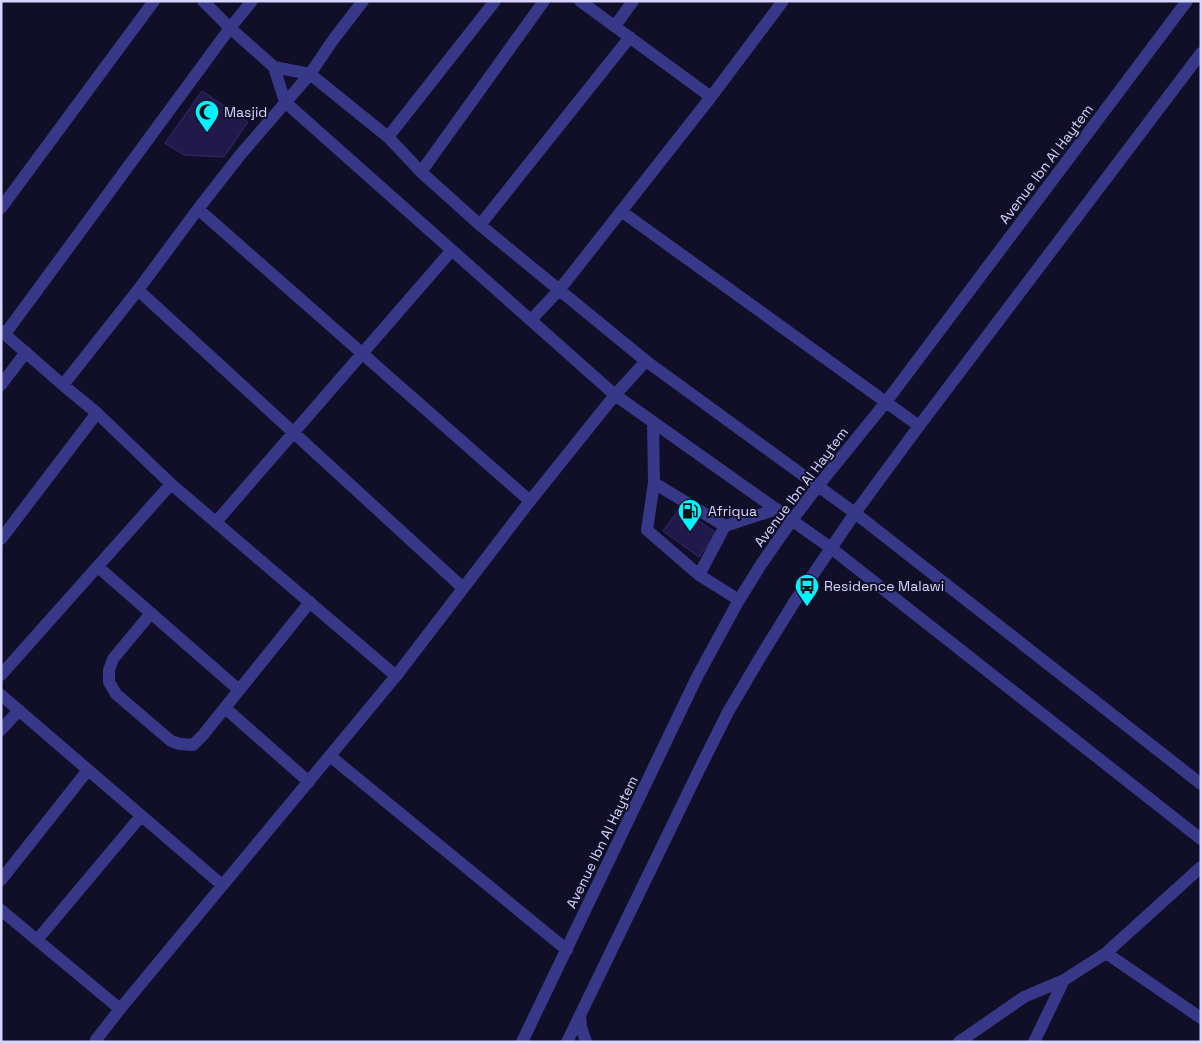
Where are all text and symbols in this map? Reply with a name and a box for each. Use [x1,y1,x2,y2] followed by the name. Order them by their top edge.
[194,99,220,133] mosque icon: Masjid
[995,100,1097,228] street label: Avenue Ibn Al Haytem
[224,103,267,121] place label: Masjid
[750,423,852,551] street label: Avenue Ibn Al Haytem
[677,498,703,532] fuel station icon: Afriqua
[708,502,757,520] place label: Afriqua
[794,573,820,607] bus stop icon: Residence Malawi
[824,577,944,595] place label: Residence Malawi
[562,773,642,911] street label: Avenue Ibn Al Haytem

